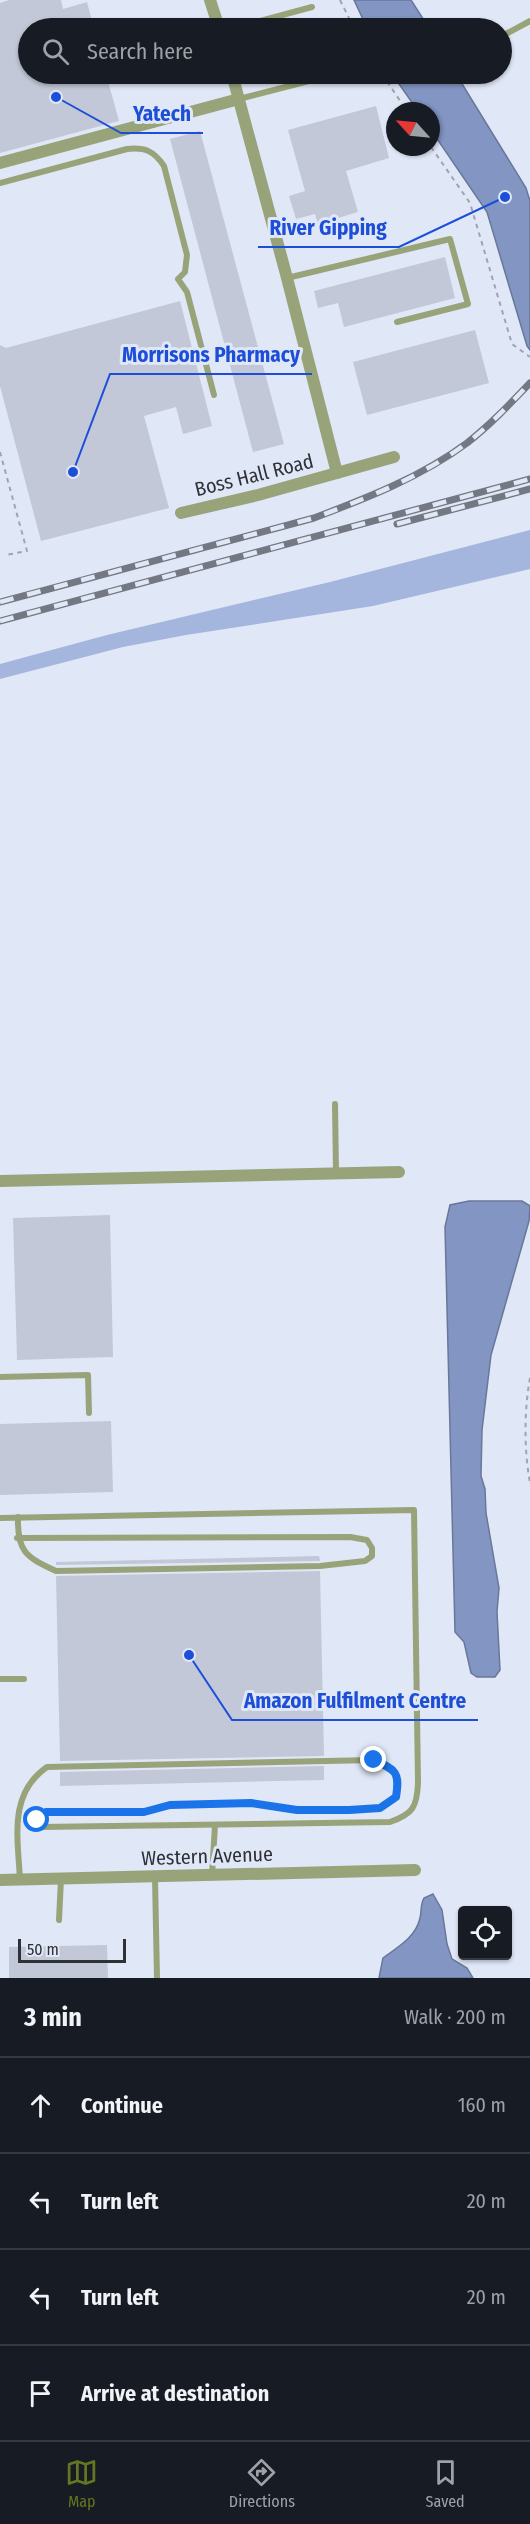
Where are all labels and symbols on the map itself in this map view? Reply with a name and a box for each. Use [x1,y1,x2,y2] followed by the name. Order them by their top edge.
[121,94,203,133] callout: Yatech
[132,101,191,127] text: Yatech
[386,102,440,156] north arrow
[258,208,399,247] callout: River Gipping
[269,215,387,241] text: River Gipping
[110,335,312,374] callout: Morrisons Pharmacy
[122,342,301,368] text: Morrisons Pharmacy
[192,449,316,501] street label: Boss Hall Road
[232,1681,478,1720] callout: Amazon Fulfilment Centre
[243,1688,466,1714] text: Amazon Fulfilment Centre
[360,1746,386,1772] route end
[23,1806,49,1832] route start
[141,1842,273,1870] street label: Western Avenue
[18,1936,126,1964] scale bar

